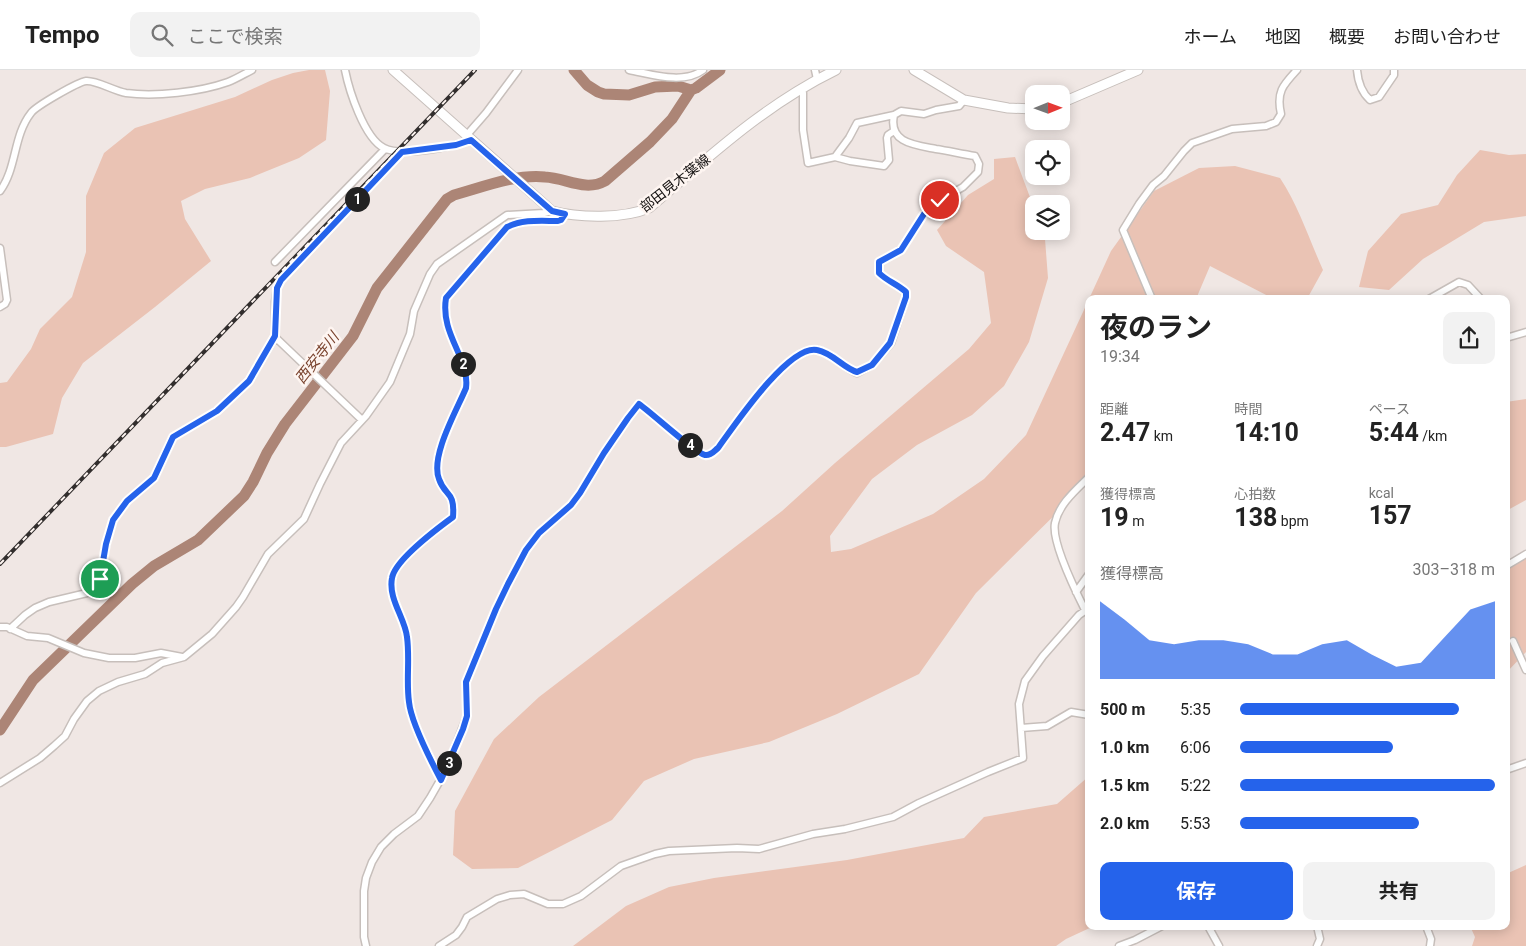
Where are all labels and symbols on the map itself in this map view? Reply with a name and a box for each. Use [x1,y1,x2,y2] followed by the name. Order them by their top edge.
[1025,85,1070,130] north arrow
[637,151,713,215] street label: 部田見木葉線
[919,179,961,221] pin
[344,186,370,212] pin: 1
[291,327,344,387] water label: 西安寺川
[450,352,476,376] pin: 2
[678,432,702,458] pin: 4
[79,558,121,600] pin
[436,750,462,776] pin: 3

